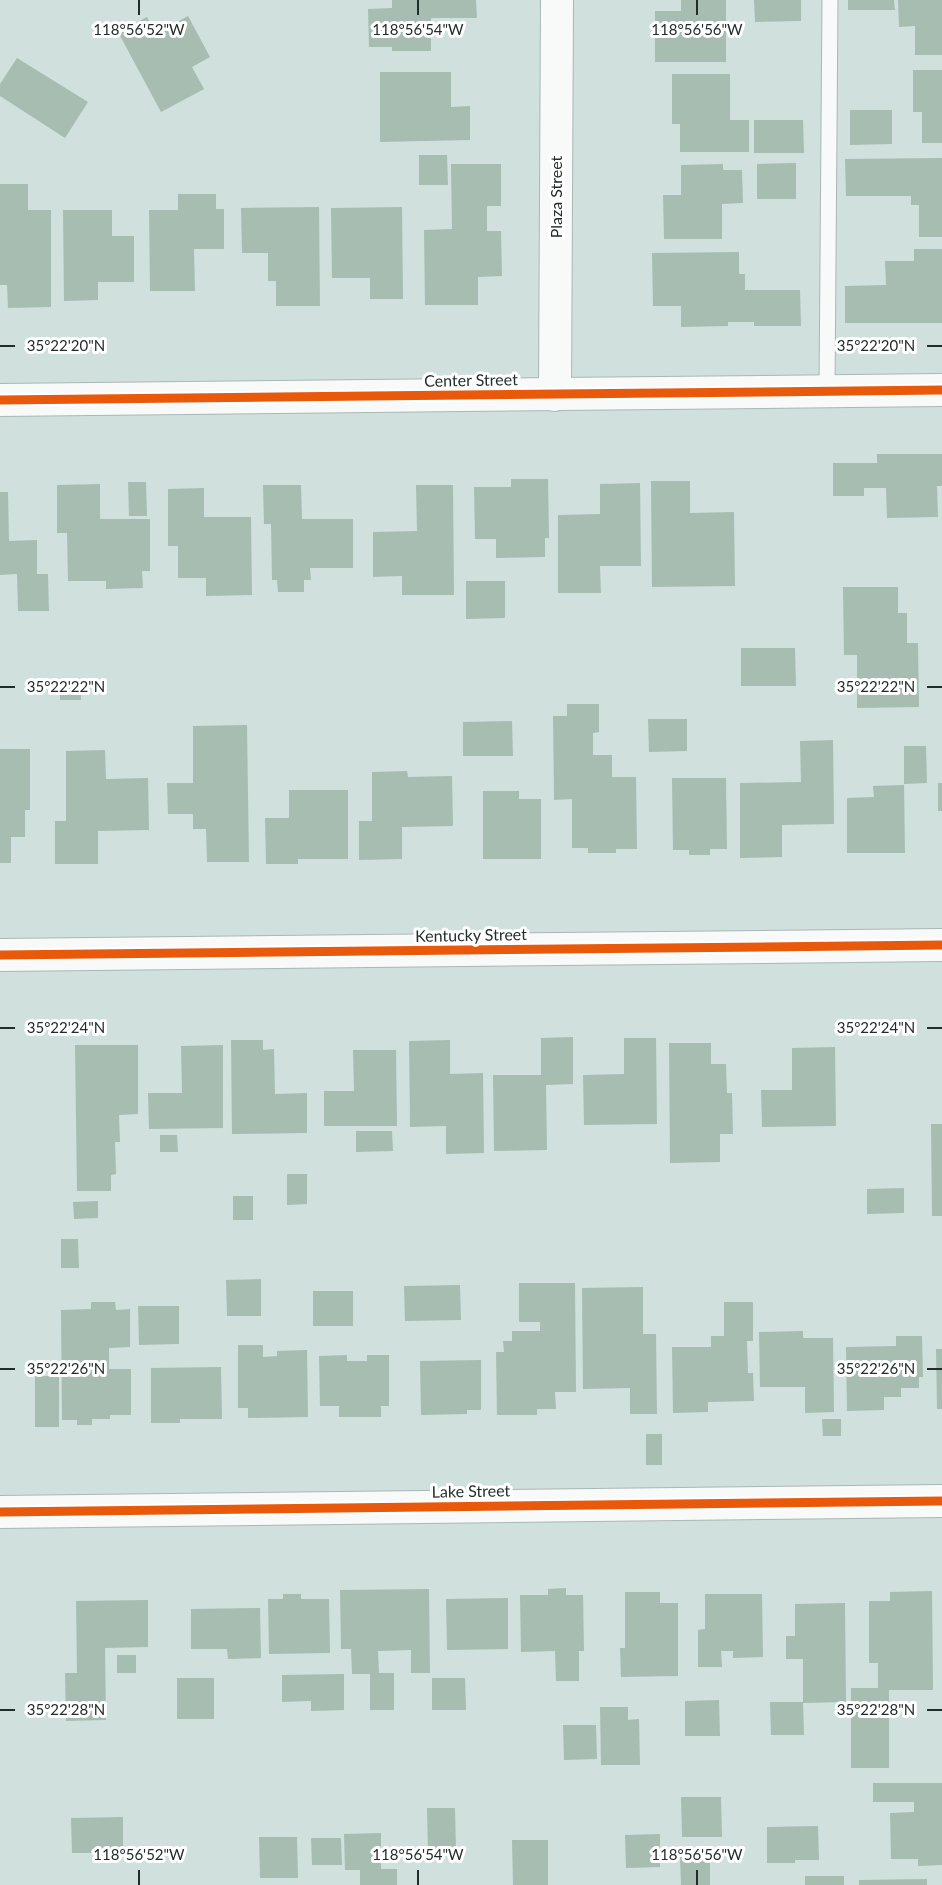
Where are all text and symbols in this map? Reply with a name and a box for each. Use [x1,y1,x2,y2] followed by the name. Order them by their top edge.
[93,20,185,38] text: 118°56'52"W
[372,20,464,38] text: 118°56'54"W
[651,20,743,38] text: 118°56'56"W
[546,155,565,238] street label: Plaza Street
[27,336,105,354] text: 35°22'20"N
[837,336,915,354] text: 35°22'20"N
[424,369,518,390] street label: Center Street
[27,677,105,695] text: 35°22'22"N
[837,677,915,695] text: 35°22'22"N
[415,924,527,945] street label: Kentucky Street
[27,1018,105,1036] text: 35°22'24"N
[837,1018,915,1036] text: 35°22'24"N
[27,1359,105,1377] text: 35°22'26"N
[837,1359,915,1377] text: 35°22'26"N
[432,1480,511,1501] street label: Lake Street
[27,1700,105,1718] text: 35°22'28"N
[837,1700,915,1718] text: 35°22'28"N
[93,1845,185,1863] text: 118°56'52"W
[372,1845,464,1863] text: 118°56'54"W
[651,1845,743,1863] text: 118°56'56"W

